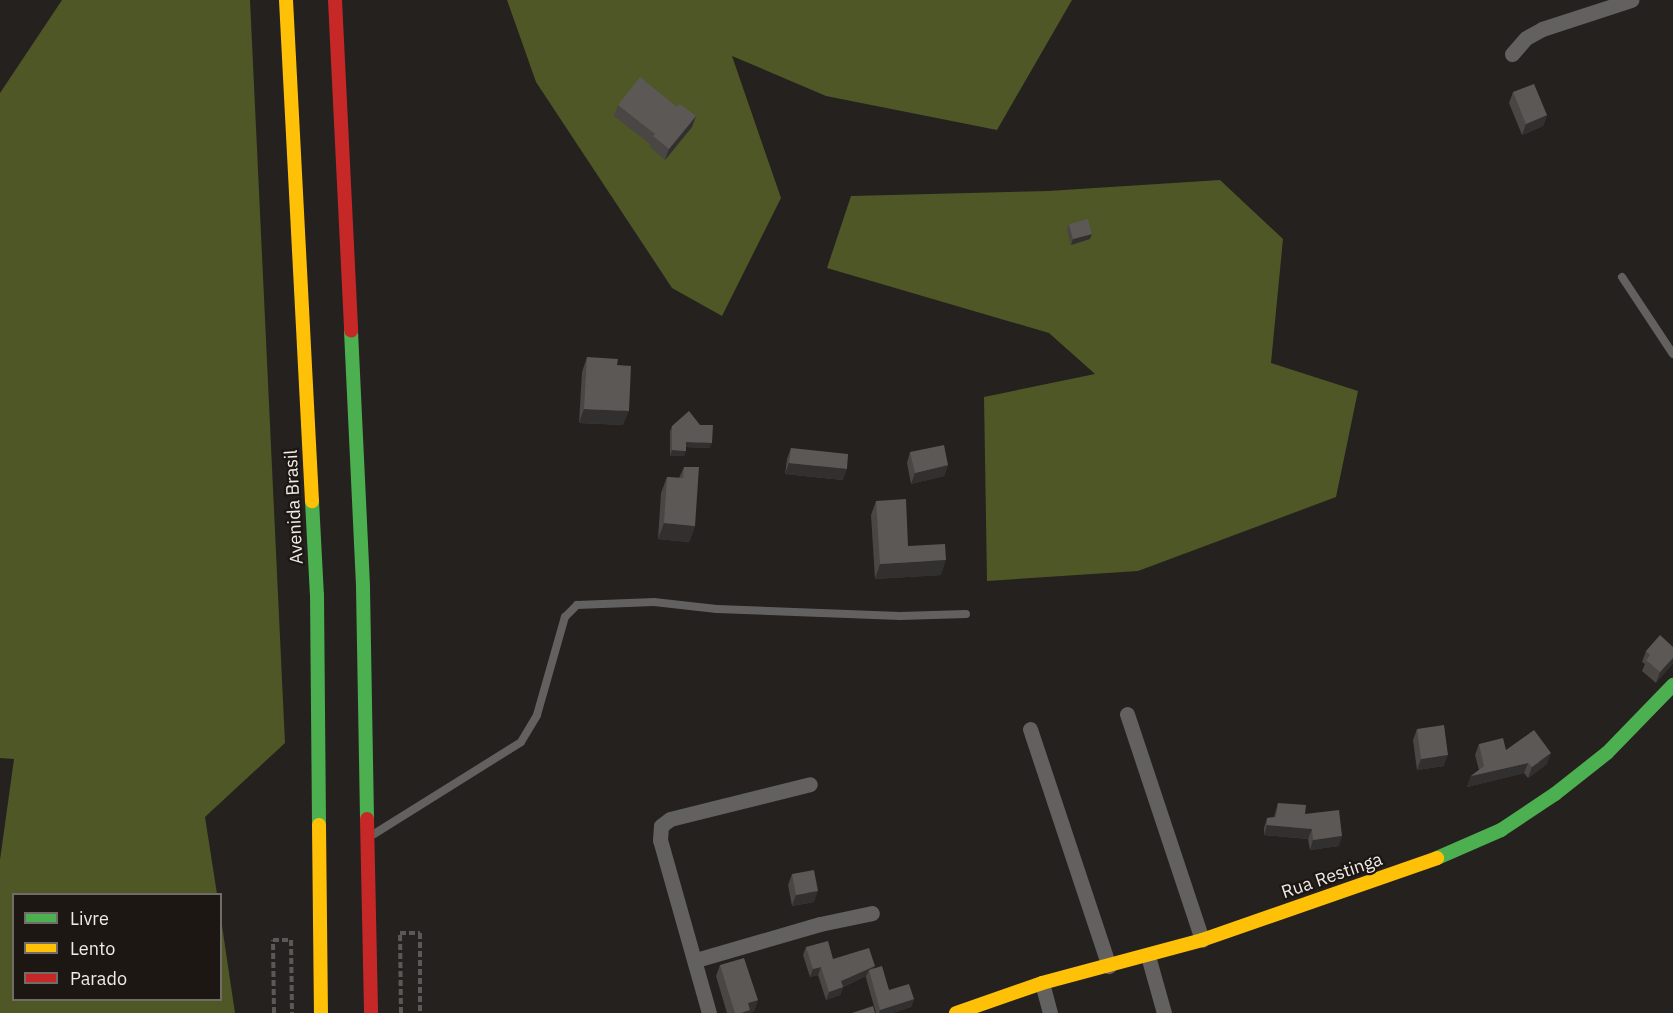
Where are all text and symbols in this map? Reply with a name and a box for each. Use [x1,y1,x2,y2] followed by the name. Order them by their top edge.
[280,449,308,565] street label: Avenida Brasil
[1279,849,1385,903] street label: Rua Restinga
[12,893,222,1001] legend
[70,907,109,930] text: Livre
[70,937,115,960] text: Lento
[70,967,127,990] text: Parado

